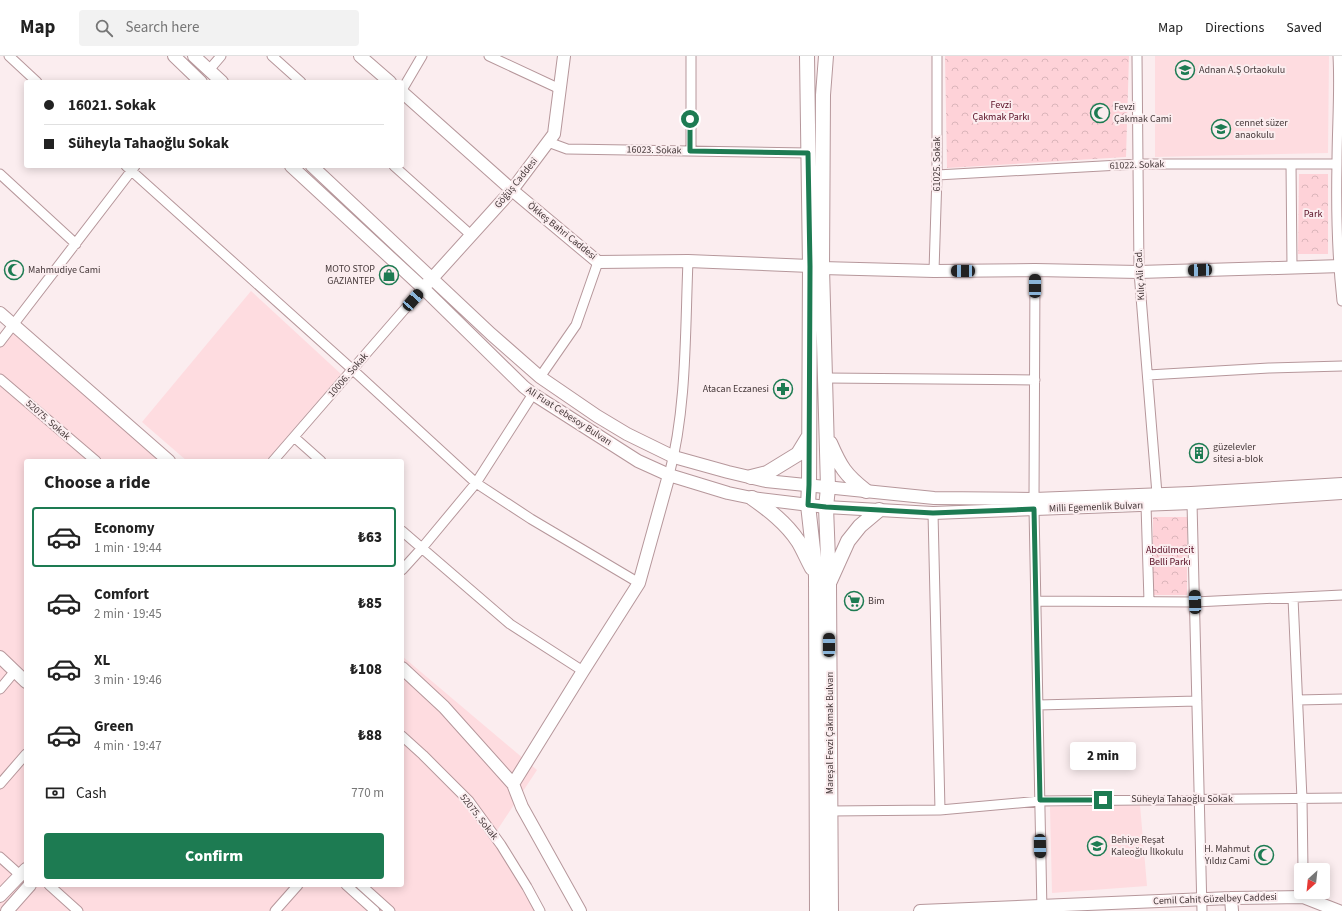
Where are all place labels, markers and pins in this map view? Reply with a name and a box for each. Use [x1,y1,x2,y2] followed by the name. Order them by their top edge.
[1174,59,1196,81] school or university icon: Adnan A.Ş Ortaokulu
[1199,63,1285,77] place label: Adnan A.Ş Ortaokulu
[1114,100,1171,126] place label: Fevzi Çakmak Cami
[1089,102,1111,124] mosque icon: Fevzi Çakmak Cami
[1235,116,1288,142] place label: cennet süzer anaokulu
[1210,118,1232,140] school or university icon: cennet süzer anaokulu
[3,259,25,281] mosque icon: Mahmudiye Cami
[325,262,375,288] place label: MOTO STOP GAZIANTEP
[28,263,101,277] place label: Mahmudiye Cami
[378,264,400,286] shop icon: MOTO STOP GAZIANTEP
[772,378,794,400] pharmacy icon: Atacan Eczanesi
[703,382,769,396] place label: Atacan Eczanesi
[1213,440,1263,466] place label: güzelevler sitesi a-blok
[1188,442,1210,464] building icon: güzelevler sitesi a-blok
[843,590,865,612] supermarket icon: Bim
[868,594,885,608] place label: Bim
[1111,833,1183,859] place label: Behiye Reşat Kaleoğlu İlkokulu
[1086,835,1108,857] school or university icon: Behiye Reşat Kaleoğlu İlkokulu
[1204,842,1251,868] place label: H. Mahmut Yıldız Cami
[1253,844,1275,866] mosque icon: H. Mahmut Yıldız Cami

